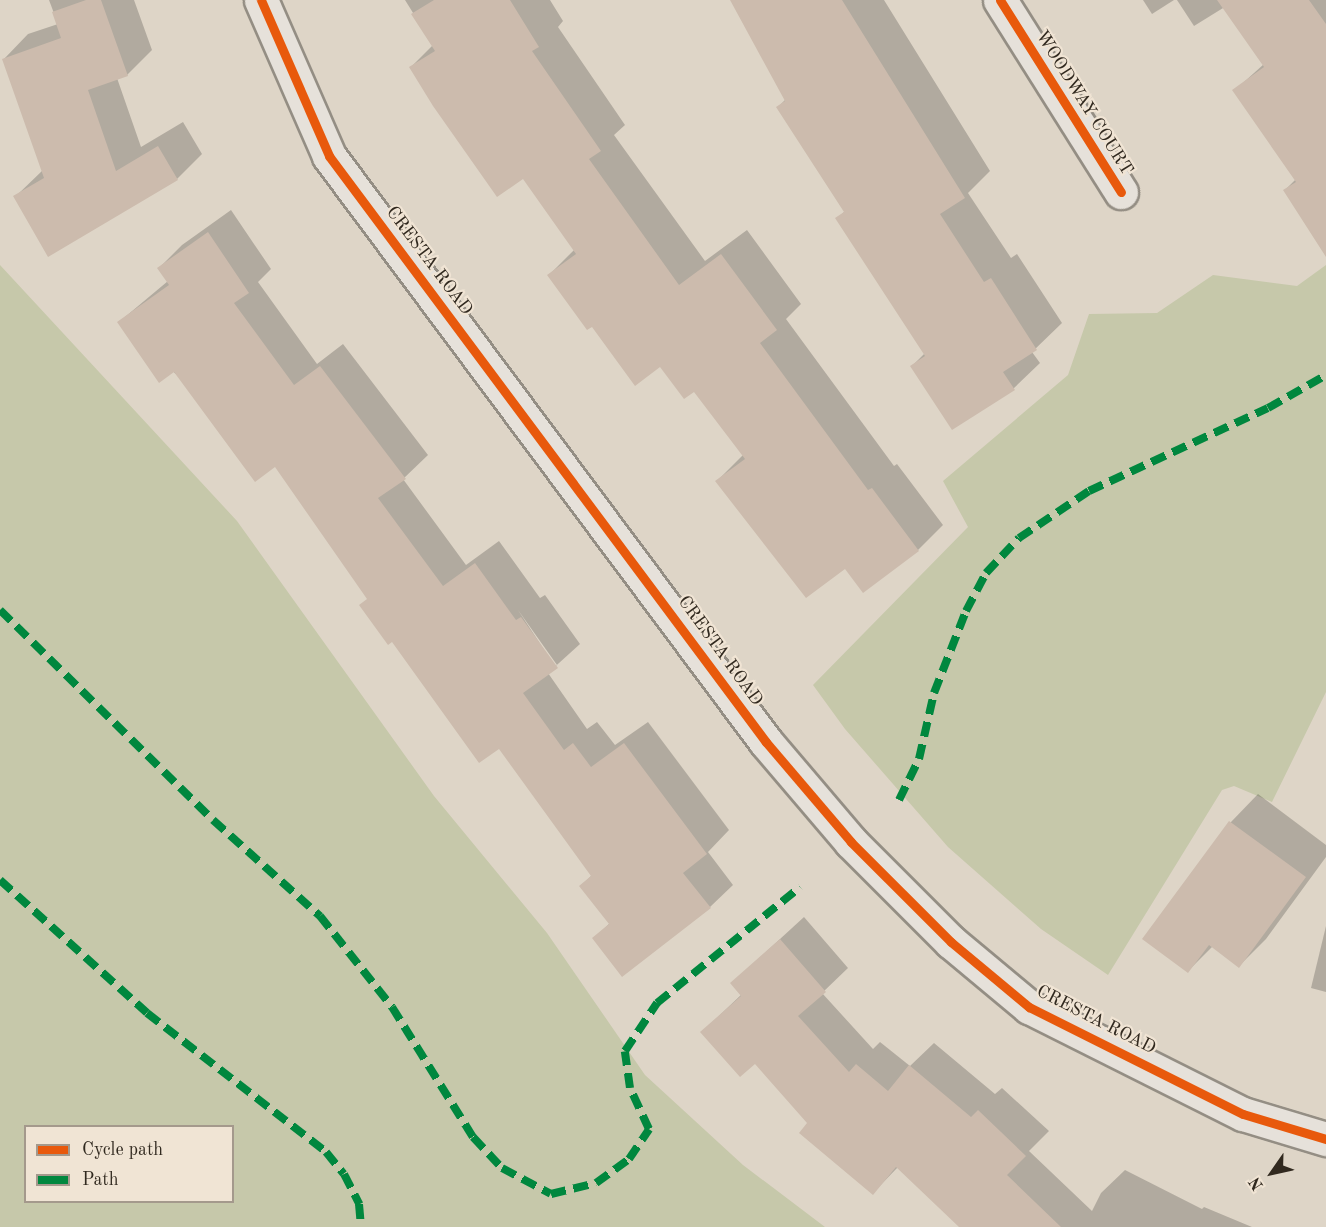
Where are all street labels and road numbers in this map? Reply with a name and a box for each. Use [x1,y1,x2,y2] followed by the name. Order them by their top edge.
[1031,27,1137,179] street label: WOODWAY COURT
[381,202,477,320] street label: CRESTA ROAD
[673,592,767,710] street label: CRESTA ROAD
[1033,981,1159,1059] street label: CRESTA ROAD

